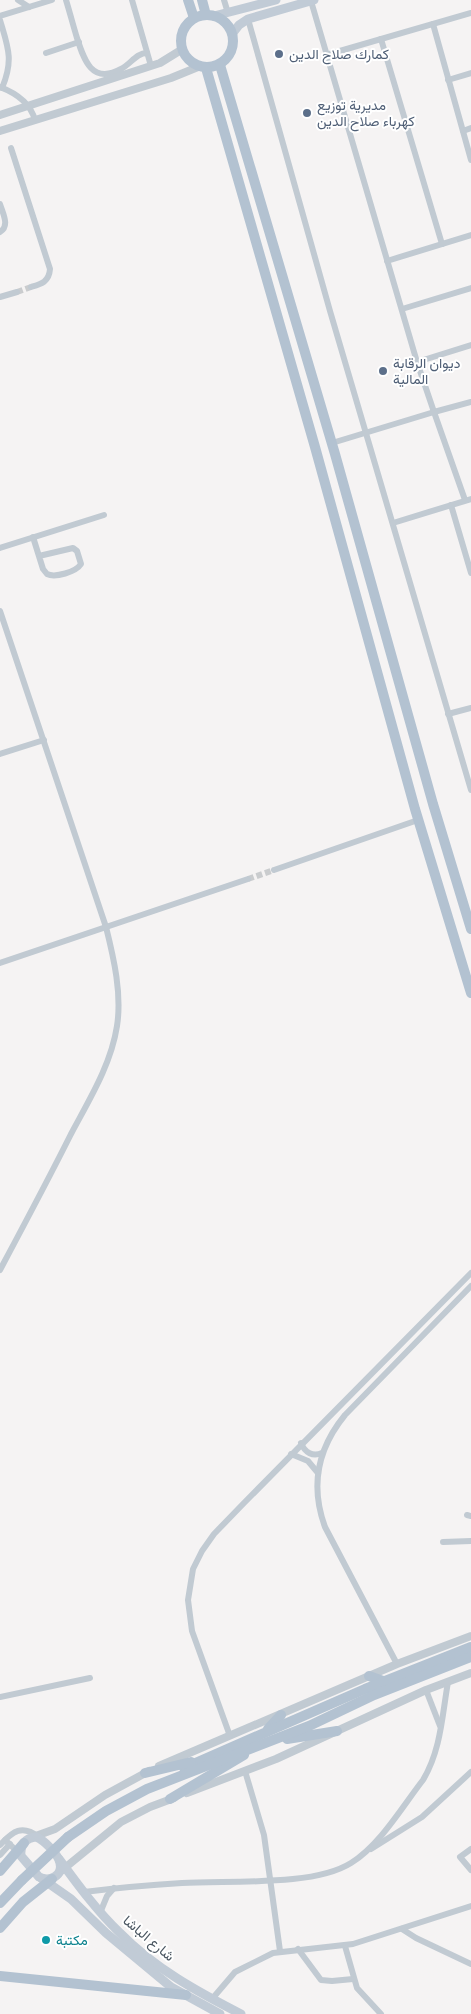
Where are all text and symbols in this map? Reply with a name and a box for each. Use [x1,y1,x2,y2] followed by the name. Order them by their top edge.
[289,46,389,65] place label: كمارك صلاح الدين
[273,48,285,60] marker: كمارك صلاح الدين
[317,97,415,132] place label: مديرية توزيع كهرباء صلاح الدين
[301,107,313,119] marker: مديرية توزيع كهرباء صلاح الدين
[393,355,461,387] place label: ديوان الرقابة المالية
[377,365,389,377] marker: ديوان الرقابة المالية
[118,1912,178,1966] street label: شارع الباشا
[56,1932,88,1949] place label: مكتبة
[40,1934,52,1946] marker: مكتبة

